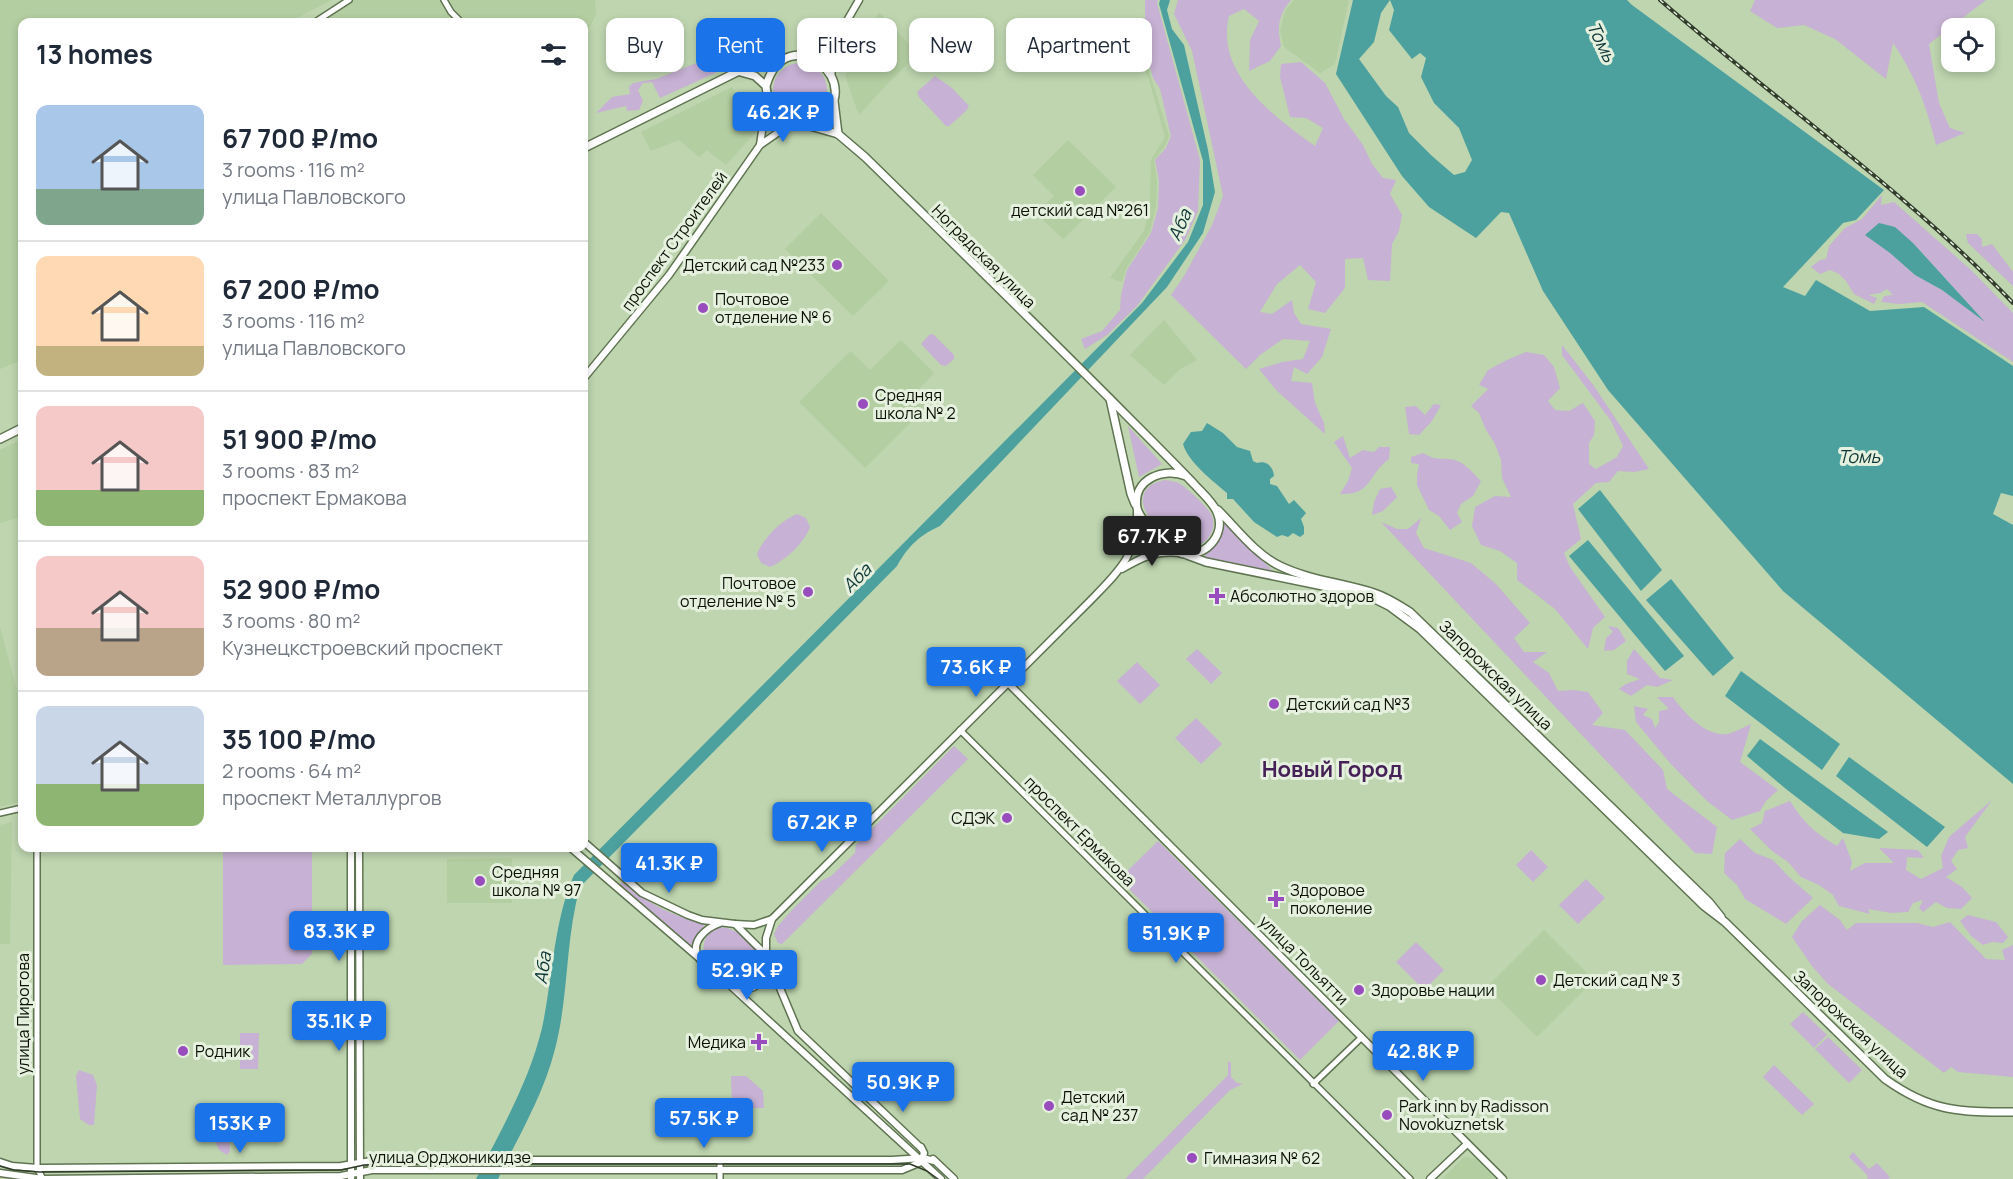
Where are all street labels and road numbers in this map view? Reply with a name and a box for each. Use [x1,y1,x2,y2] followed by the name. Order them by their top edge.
[616,167,732,315] street label: проспект Строителей
[927,199,1041,313] street label: Ноградская улица
[1435,615,1557,735] street label: Запорожская улица
[1020,771,1140,891] street label: проспект Ермакова
[1254,910,1354,1010] street label: улица Тольятти
[12,953,34,1075] street label: улица Пирогова
[1789,965,1913,1083] street label: Запорожская улица
[369,1146,531,1168] street label: улица Орджоникидзе

